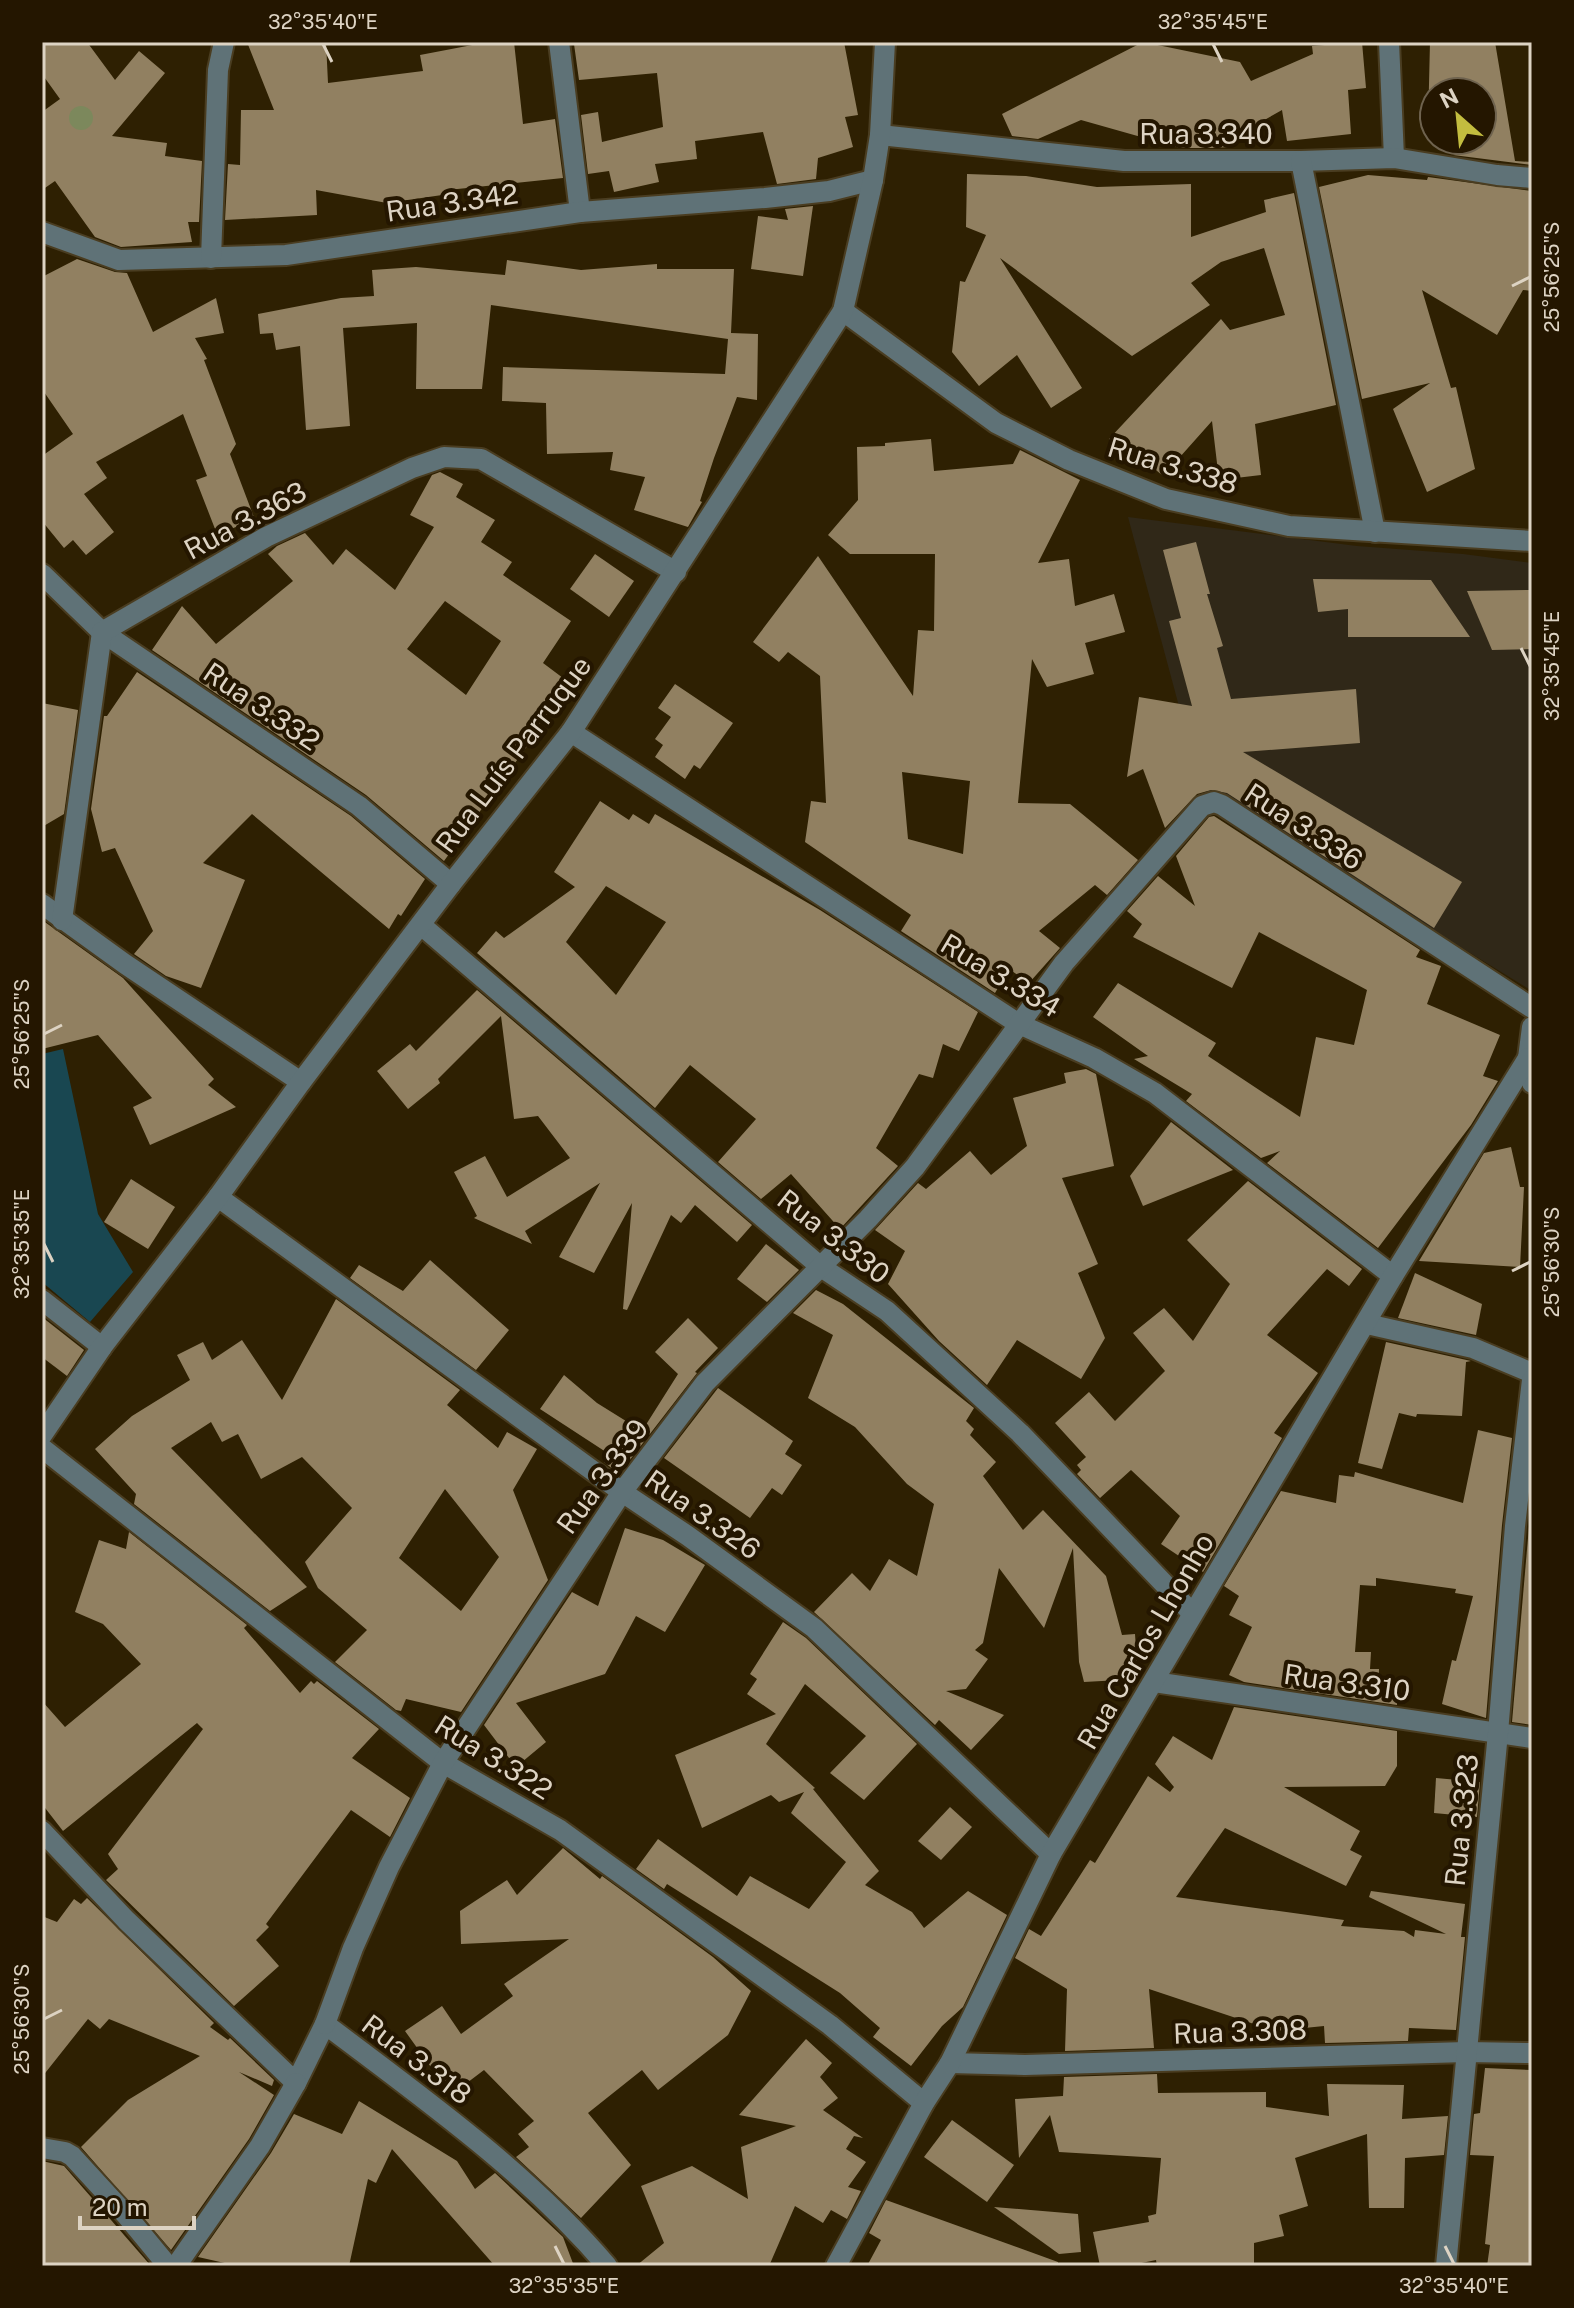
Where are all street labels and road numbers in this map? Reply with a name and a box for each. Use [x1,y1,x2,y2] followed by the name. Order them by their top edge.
[1139,117,1273,150] street label: Rua 3.340
[384,176,520,228] street label: Rua 3.342
[1104,430,1242,500] street label: Rua 3.338
[178,474,312,566] street label: Rua 3.363
[428,649,598,859] street label: Rua Luís Parruque
[198,655,326,757] street label: Rua 3.332
[1239,776,1369,876] street label: Rua 3.336
[935,926,1067,1024] street label: Rua 3.334
[771,1182,897,1290] street label: Rua 3.330
[549,1412,655,1540] street label: Rua 3.339
[639,1462,767,1566] street label: Rua 3.326
[1070,1527,1220,1755] street label: Rua Carlos Lhonho
[1282,1657,1412,1707] street label: Rua 3.310
[429,1708,559,1806] street label: Rua 3.322
[1438,1752,1484,1888] street label: Rua 3.323
[356,2007,478,2111] street label: Rua 3.318
[1173,2012,1307,2050] street label: Rua 3.308

